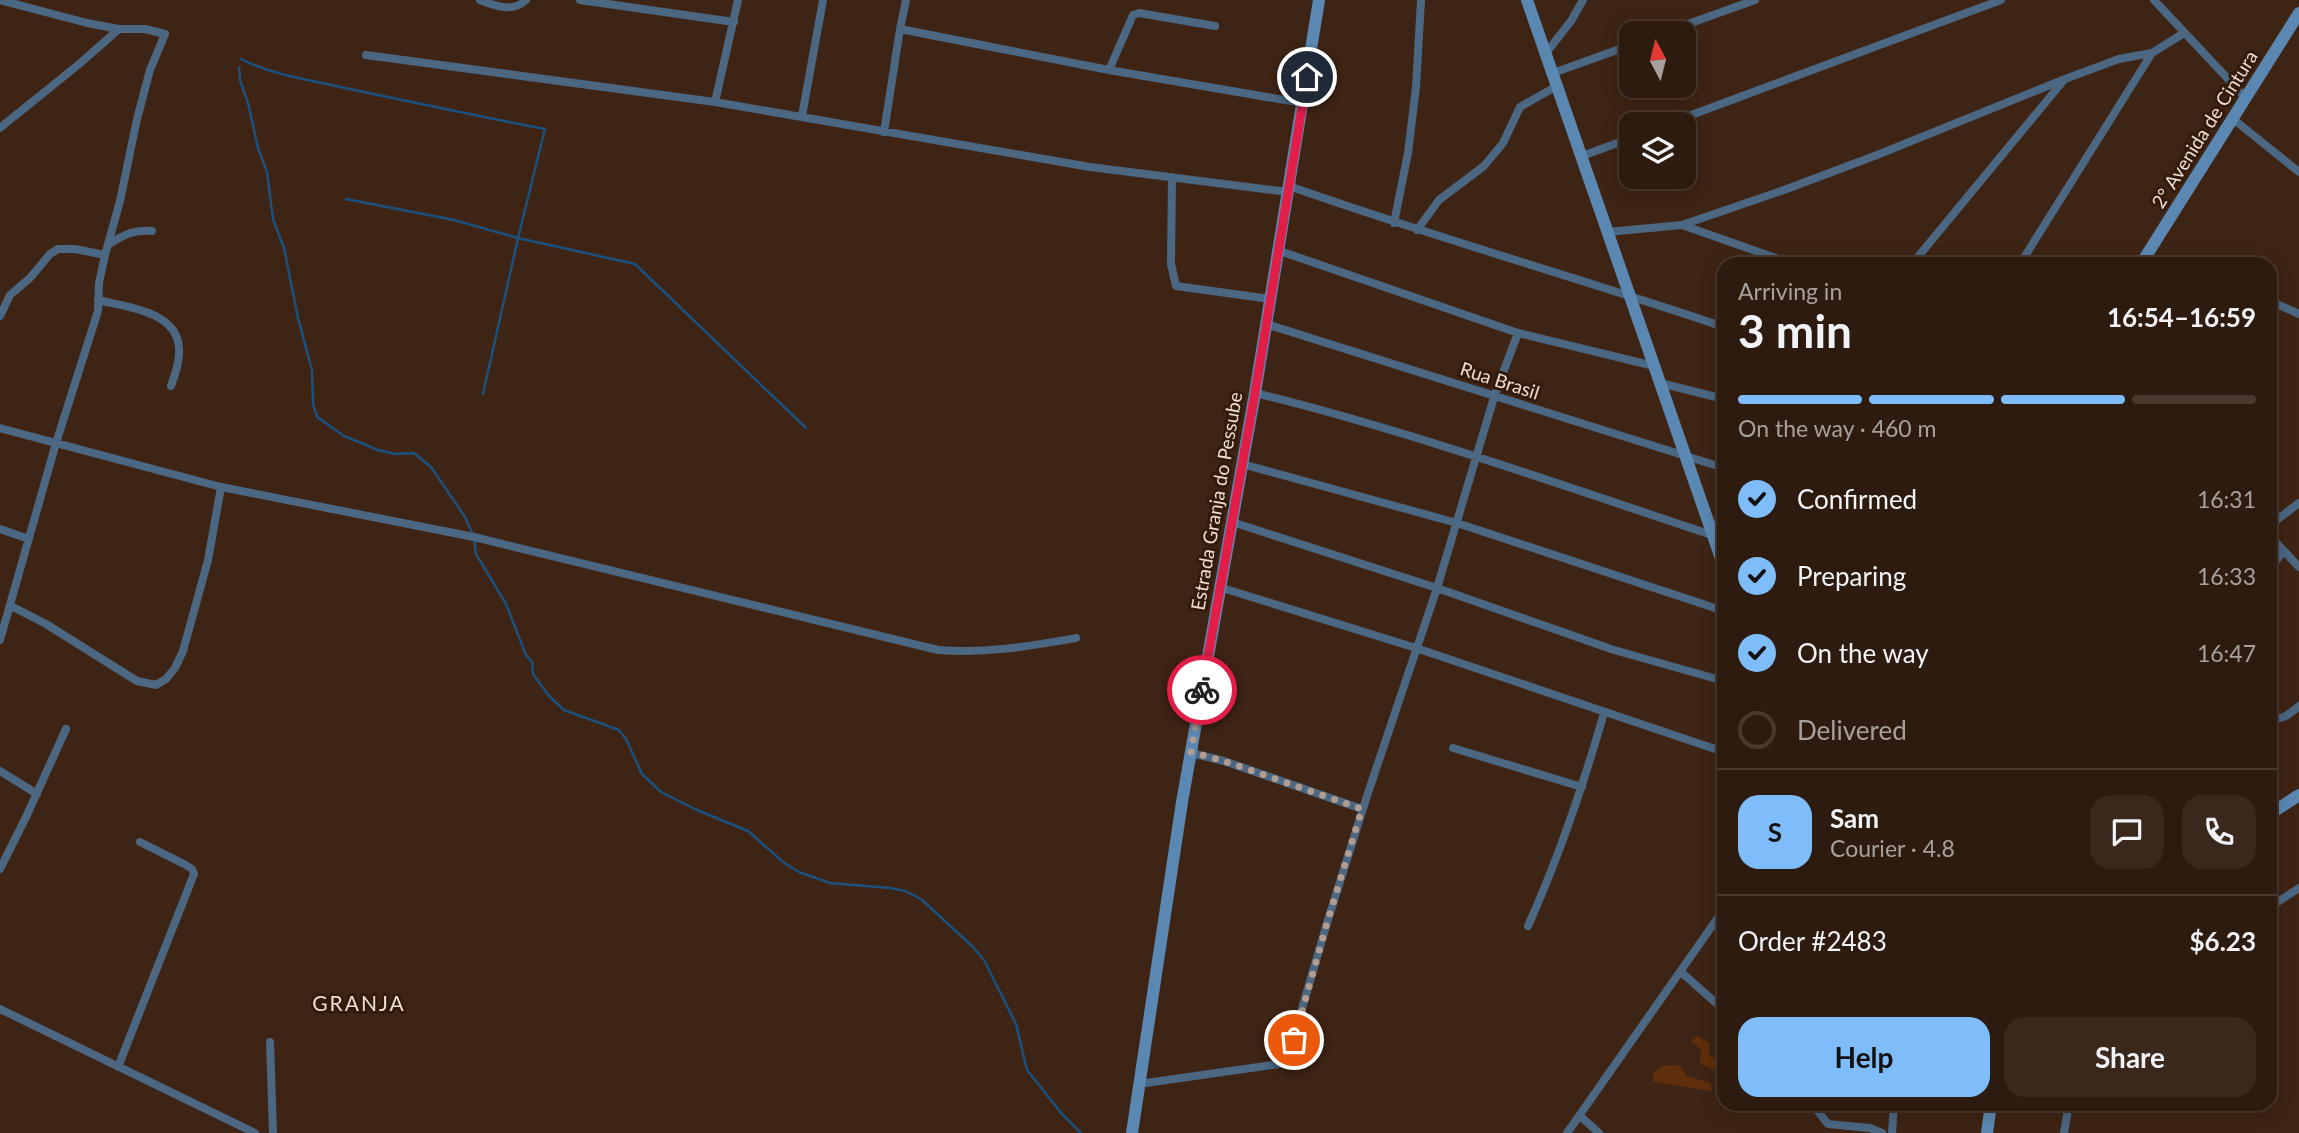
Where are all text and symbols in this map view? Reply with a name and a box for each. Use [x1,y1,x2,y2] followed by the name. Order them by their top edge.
[1619,21,1696,98] north arrow
[1619,21,1696,189] map controls
[2146,46,2262,212] street label: 2° Avenida de Cintura
[1277,47,1337,107] pin
[1288,58,1326,96] icon: home
[1619,112,1696,189] button: layers
[1738,277,1842,305] text: Arriving in
[2107,301,2256,333] text: 16:54–16:59
[1738,303,1852,358] text: 3 min
[1457,356,1543,404] street label: Rua Brasil
[1185,390,1247,612] street label: Estrada Granja do Pessube
[1738,414,1937,442] text: On the way · 460 m
[1738,480,1776,518] icon: check
[1797,483,1917,515] text: Confirmed
[2197,485,2256,513] text: 16:31
[1738,557,1776,595] icon: check
[1797,560,1906,592] text: Preparing
[2197,562,2256,590] text: 16:33
[1738,634,1776,672] icon: check
[1797,637,1929,669] text: On the way
[2197,639,2256,667] text: 16:47
[1167,655,1237,725] courier
[1183,671,1221,709] icon: bike
[1797,714,1907,746] text: Delivered
[2090,795,2164,869] button: chat
[2182,795,2256,869] button: phone
[1830,802,1879,834] text: Sam
[1768,816,1782,848] text: S
[1830,834,1955,862] text: Courier · 4.8
[1738,925,1887,957] text: Order #2483
[2190,925,2256,957] text: $6.23
[312,990,406,1015] district label: GRANJA
[1264,1010,1324,1070] pin
[1738,1017,1990,1097] button: Help
[2004,1017,2256,1097] button: Share
[1275,1021,1313,1059] icon: bag

